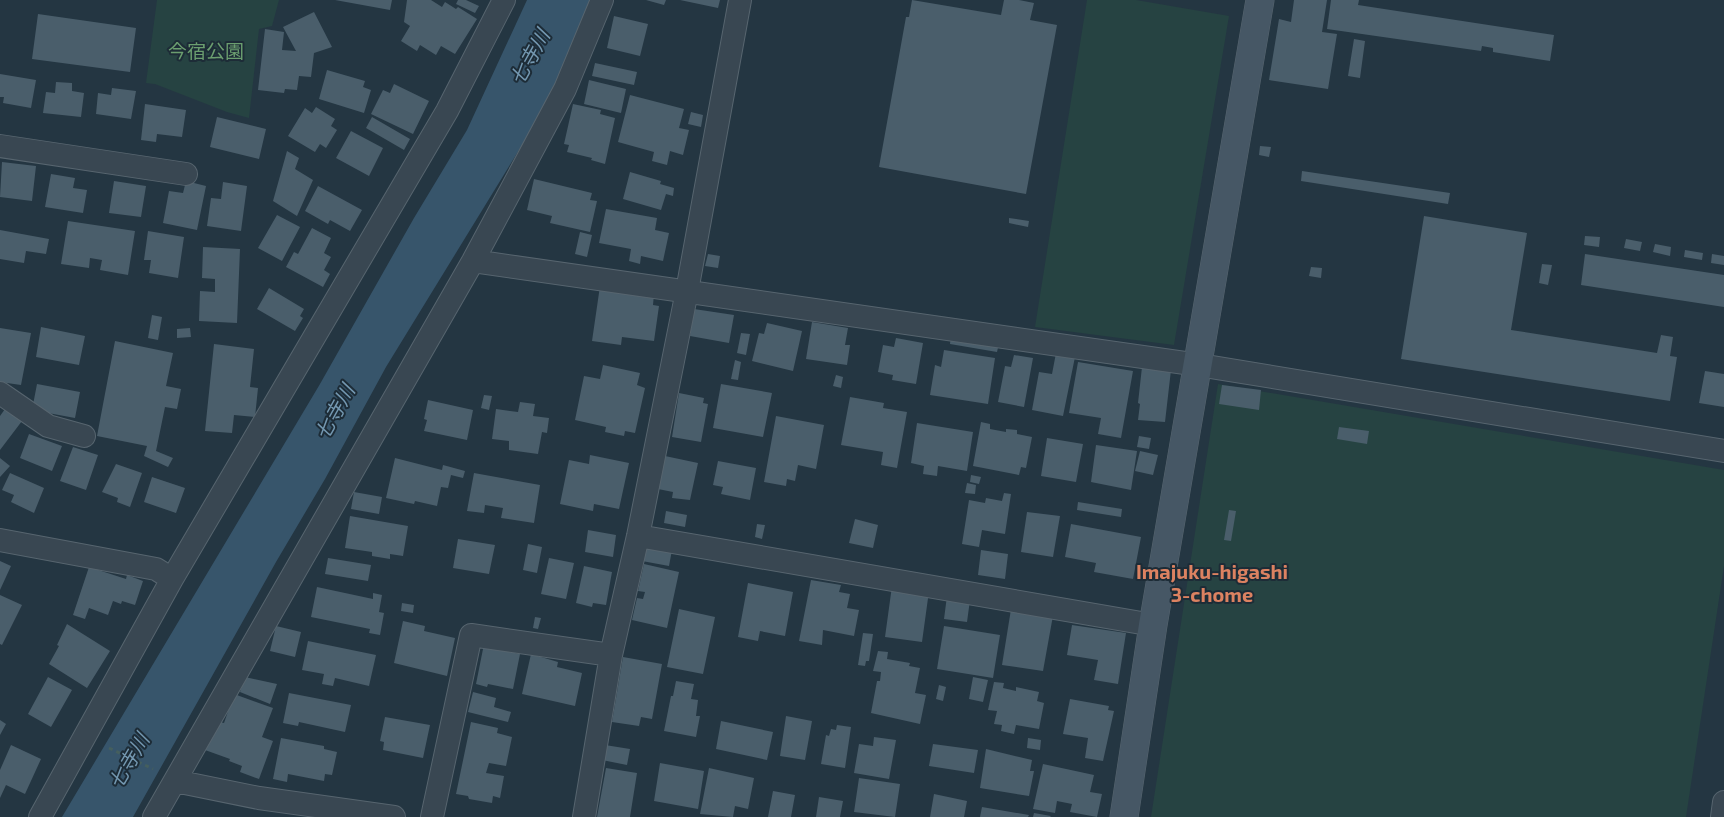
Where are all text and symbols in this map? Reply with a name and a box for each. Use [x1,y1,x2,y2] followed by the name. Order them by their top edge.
[504,23,555,89] water label: 七寺川
[168,39,244,62] park label: 今宿公園
[309,378,360,444] water label: 七寺川
[1136,559,1288,606] district label: Imajuku-higashi 3-chome
[103,727,154,793] water label: 七寺川

